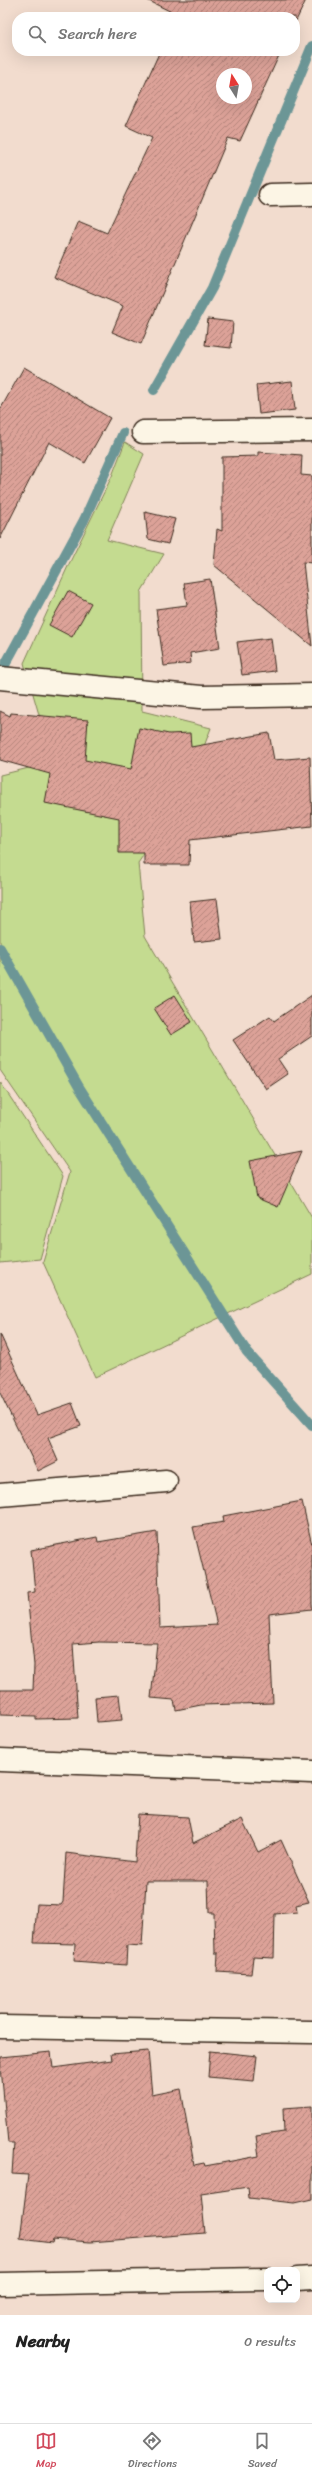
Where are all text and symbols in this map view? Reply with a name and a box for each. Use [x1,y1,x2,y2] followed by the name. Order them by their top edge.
[12,12,300,56] search box
[58,21,137,47] text: Search here
[26,23,48,45] icon: search
[216,68,252,104] north arrow
[264,2267,300,2303] map controls
[264,2267,300,2303] button: locate
[16,2326,70,2356] text: Nearby
[244,2330,296,2353] text: 0 results
[35,2430,57,2473] tab: Map
[128,2430,177,2473] tab: Directions
[248,2430,277,2473] tab: Saved

